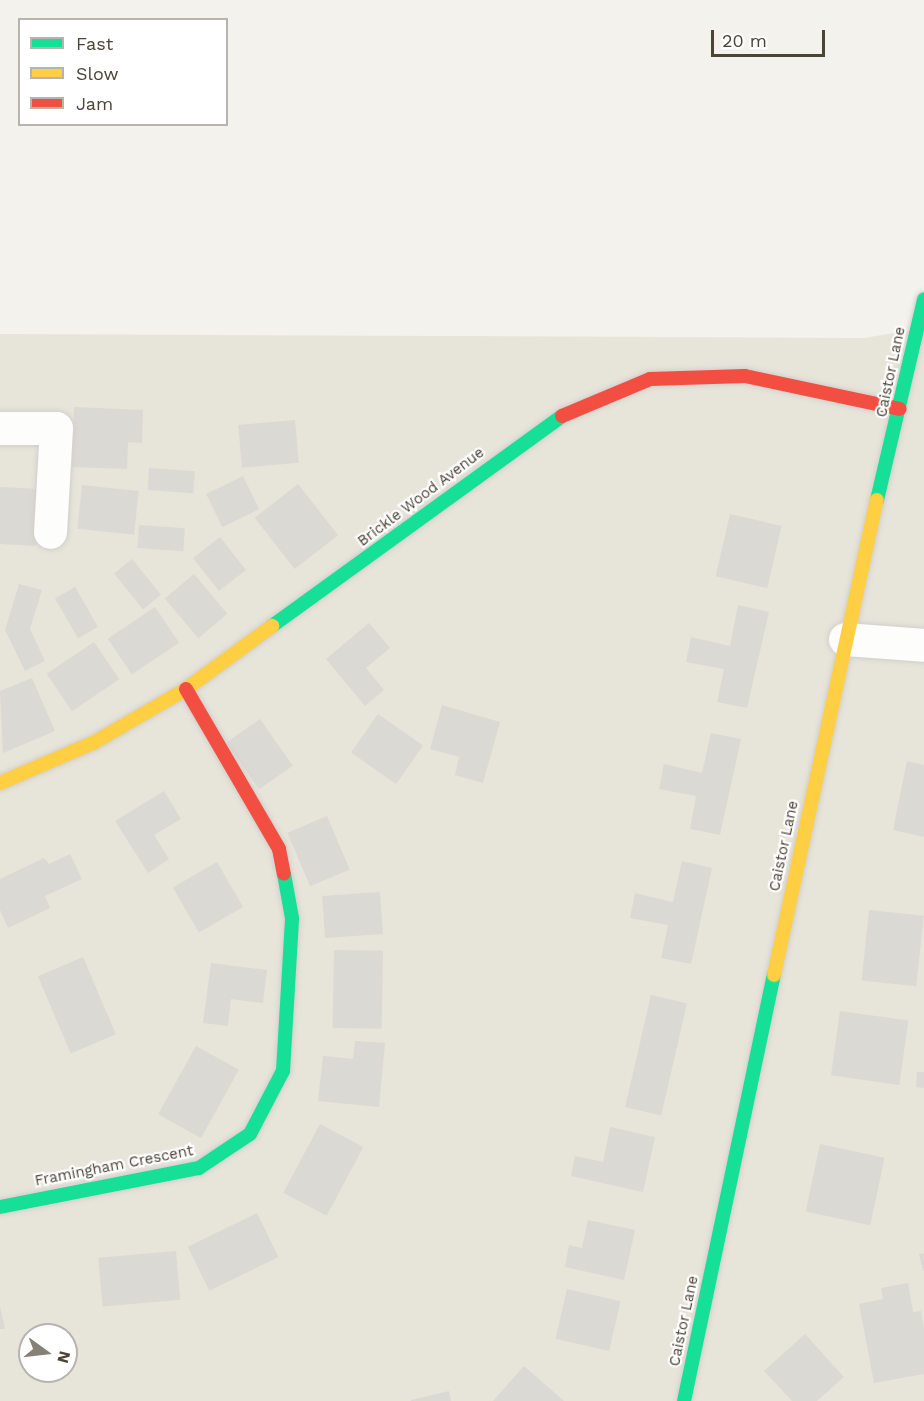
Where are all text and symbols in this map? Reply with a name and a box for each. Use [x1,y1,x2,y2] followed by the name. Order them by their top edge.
[18,18,228,126] legend
[714,18,828,56] scale bar
[722,30,767,51] text: 20 m
[76,33,113,54] text: Fast
[76,63,119,84] text: Slow
[76,93,113,114] text: Jam
[873,325,909,419] street label: Caistor Lane
[354,443,488,551] street label: Brickle Wood Avenue
[766,799,802,893] street label: Caistor Lane
[33,1142,195,1190] street label: Framingham Crescent
[666,1274,702,1368] street label: Caistor Lane
[18,1323,78,1383] north arrow
[53,1349,75,1365] text: N

